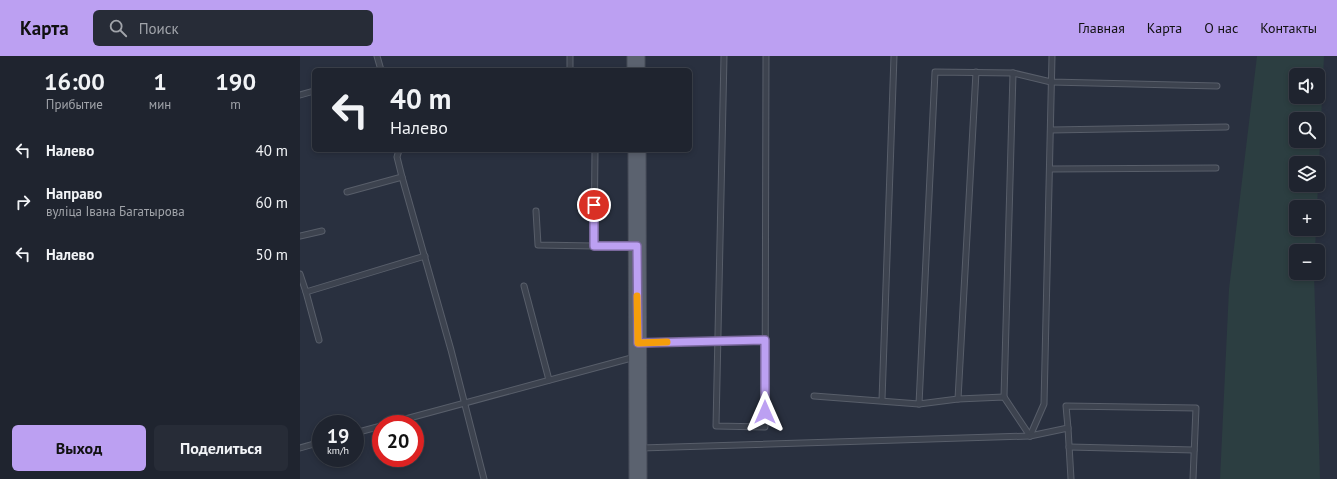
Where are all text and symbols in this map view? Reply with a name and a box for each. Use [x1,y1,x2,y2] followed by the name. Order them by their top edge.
[93,10,373,46] search box
[20,16,69,40] text: Карта
[107,17,129,39] icon: search
[139,19,179,38] text: Поиск
[1078,19,1125,37] text: Главная
[1147,19,1182,37] text: Карта
[1204,19,1238,37] text: О нас
[1260,19,1317,37] text: Контакты
[44,66,105,97] text: 16:00
[153,66,167,97] text: 1
[215,66,256,97] text: 190
[1289,68,1325,280] map controls
[1289,68,1325,104] button: sound
[390,80,451,117] text: 40 m
[324,84,376,136] icon: left
[46,96,103,113] text: Прибытие
[149,96,171,113] text: мин
[230,96,241,113] text: m
[1289,112,1325,148] button: search
[390,116,448,139] text: Налево
[12,139,34,161] icon: left
[46,141,94,160] text: Налево
[255,141,288,160] text: 40 m
[1289,156,1325,192] button: layers
[46,184,102,203] text: Направо
[577,188,611,222] pin
[12,191,34,213] icon: right
[255,193,288,212] text: 60 m
[583,194,605,216] icon: arrive
[1289,200,1325,236] button: +
[46,203,185,220] text: вуліца Івана Багатырова
[12,243,34,265] icon: left
[1289,244,1325,280] button: −
[46,245,94,264] text: Налево
[255,245,288,264] text: 50 m
[744,391,786,433] position arrow
[372,415,424,467] speed limit sign: 20
[327,423,349,449] text: 19
[12,425,146,471] button: Выход
[154,425,288,471] button: Поделиться
[327,444,349,457] text: km/h

